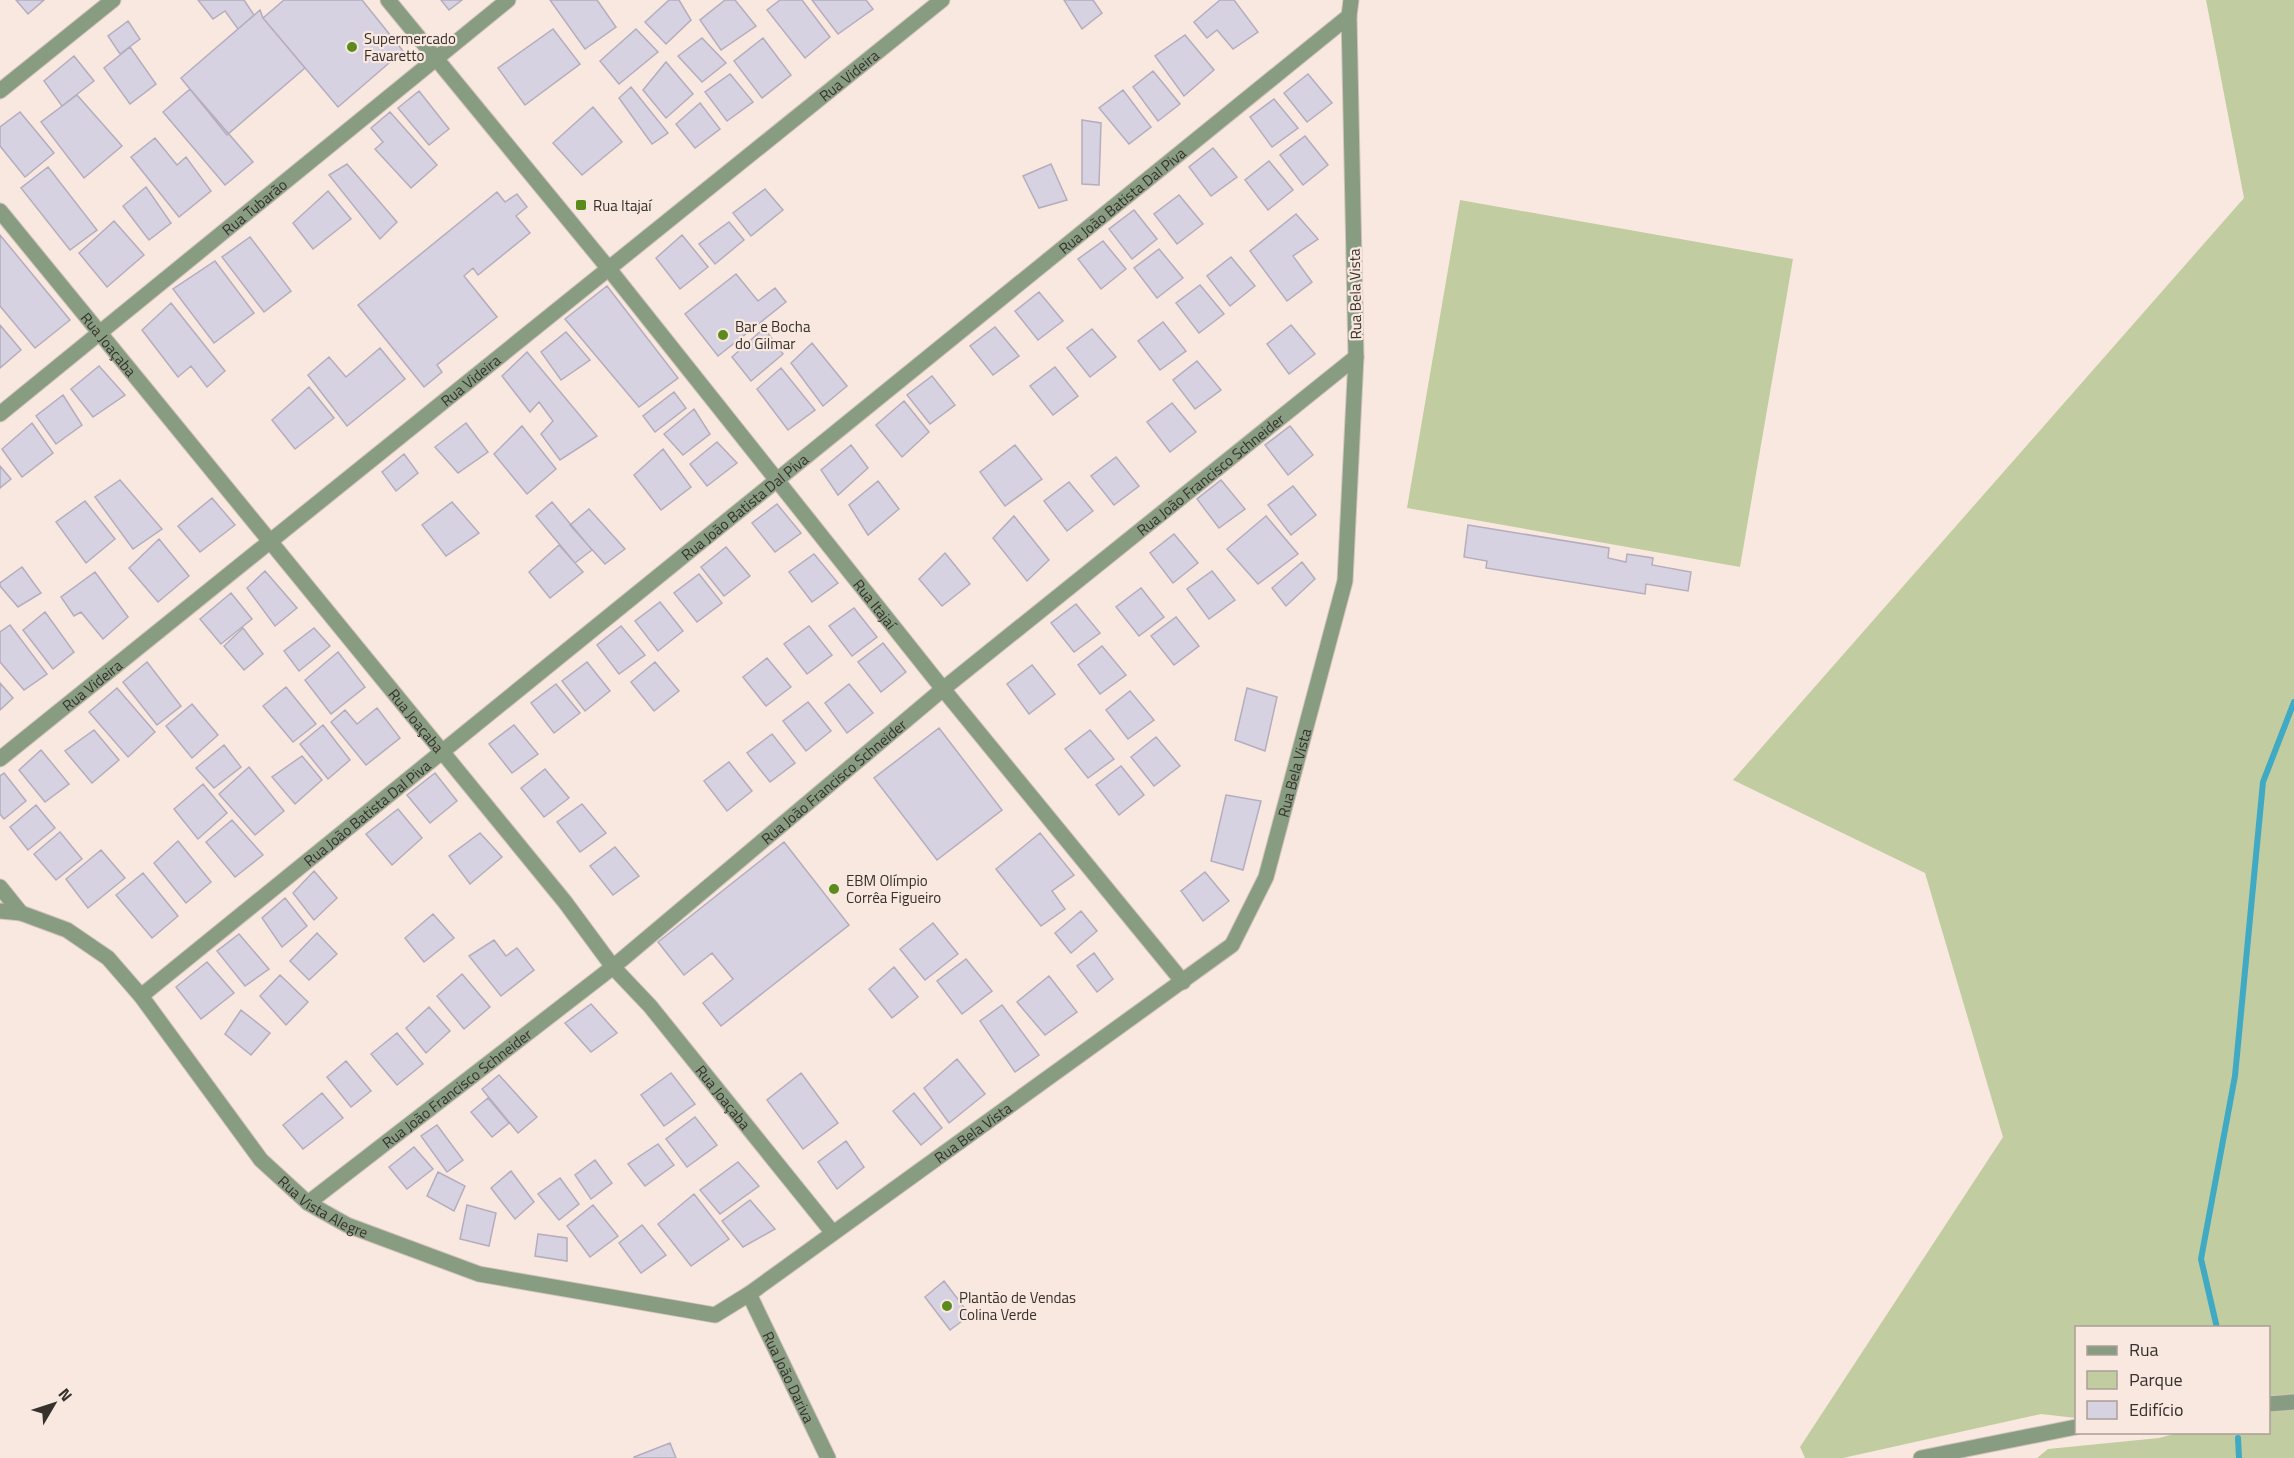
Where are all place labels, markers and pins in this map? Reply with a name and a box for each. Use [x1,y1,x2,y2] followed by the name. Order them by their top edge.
[364,27,456,67] place label: Supermercado Favaretto
[345,40,359,54] marker: Supermercado Favaretto
[593,194,653,217] place label: Rua Itajaí
[574,198,588,212] marker: Rua Itajaí
[735,315,811,355] place label: Bar e Bocha do Gilmar
[716,328,730,342] marker: Bar e Bocha do Gilmar
[846,869,941,909] place label: EBM Olímpio Corrêa Figueiro
[827,882,841,896] marker: EBM Olímpio Corrêa Figueiro
[959,1286,1076,1326] place label: Plantão de Vendas Colina Verde
[940,1299,954,1313] marker: Plantão de Vendas Colina Verde

